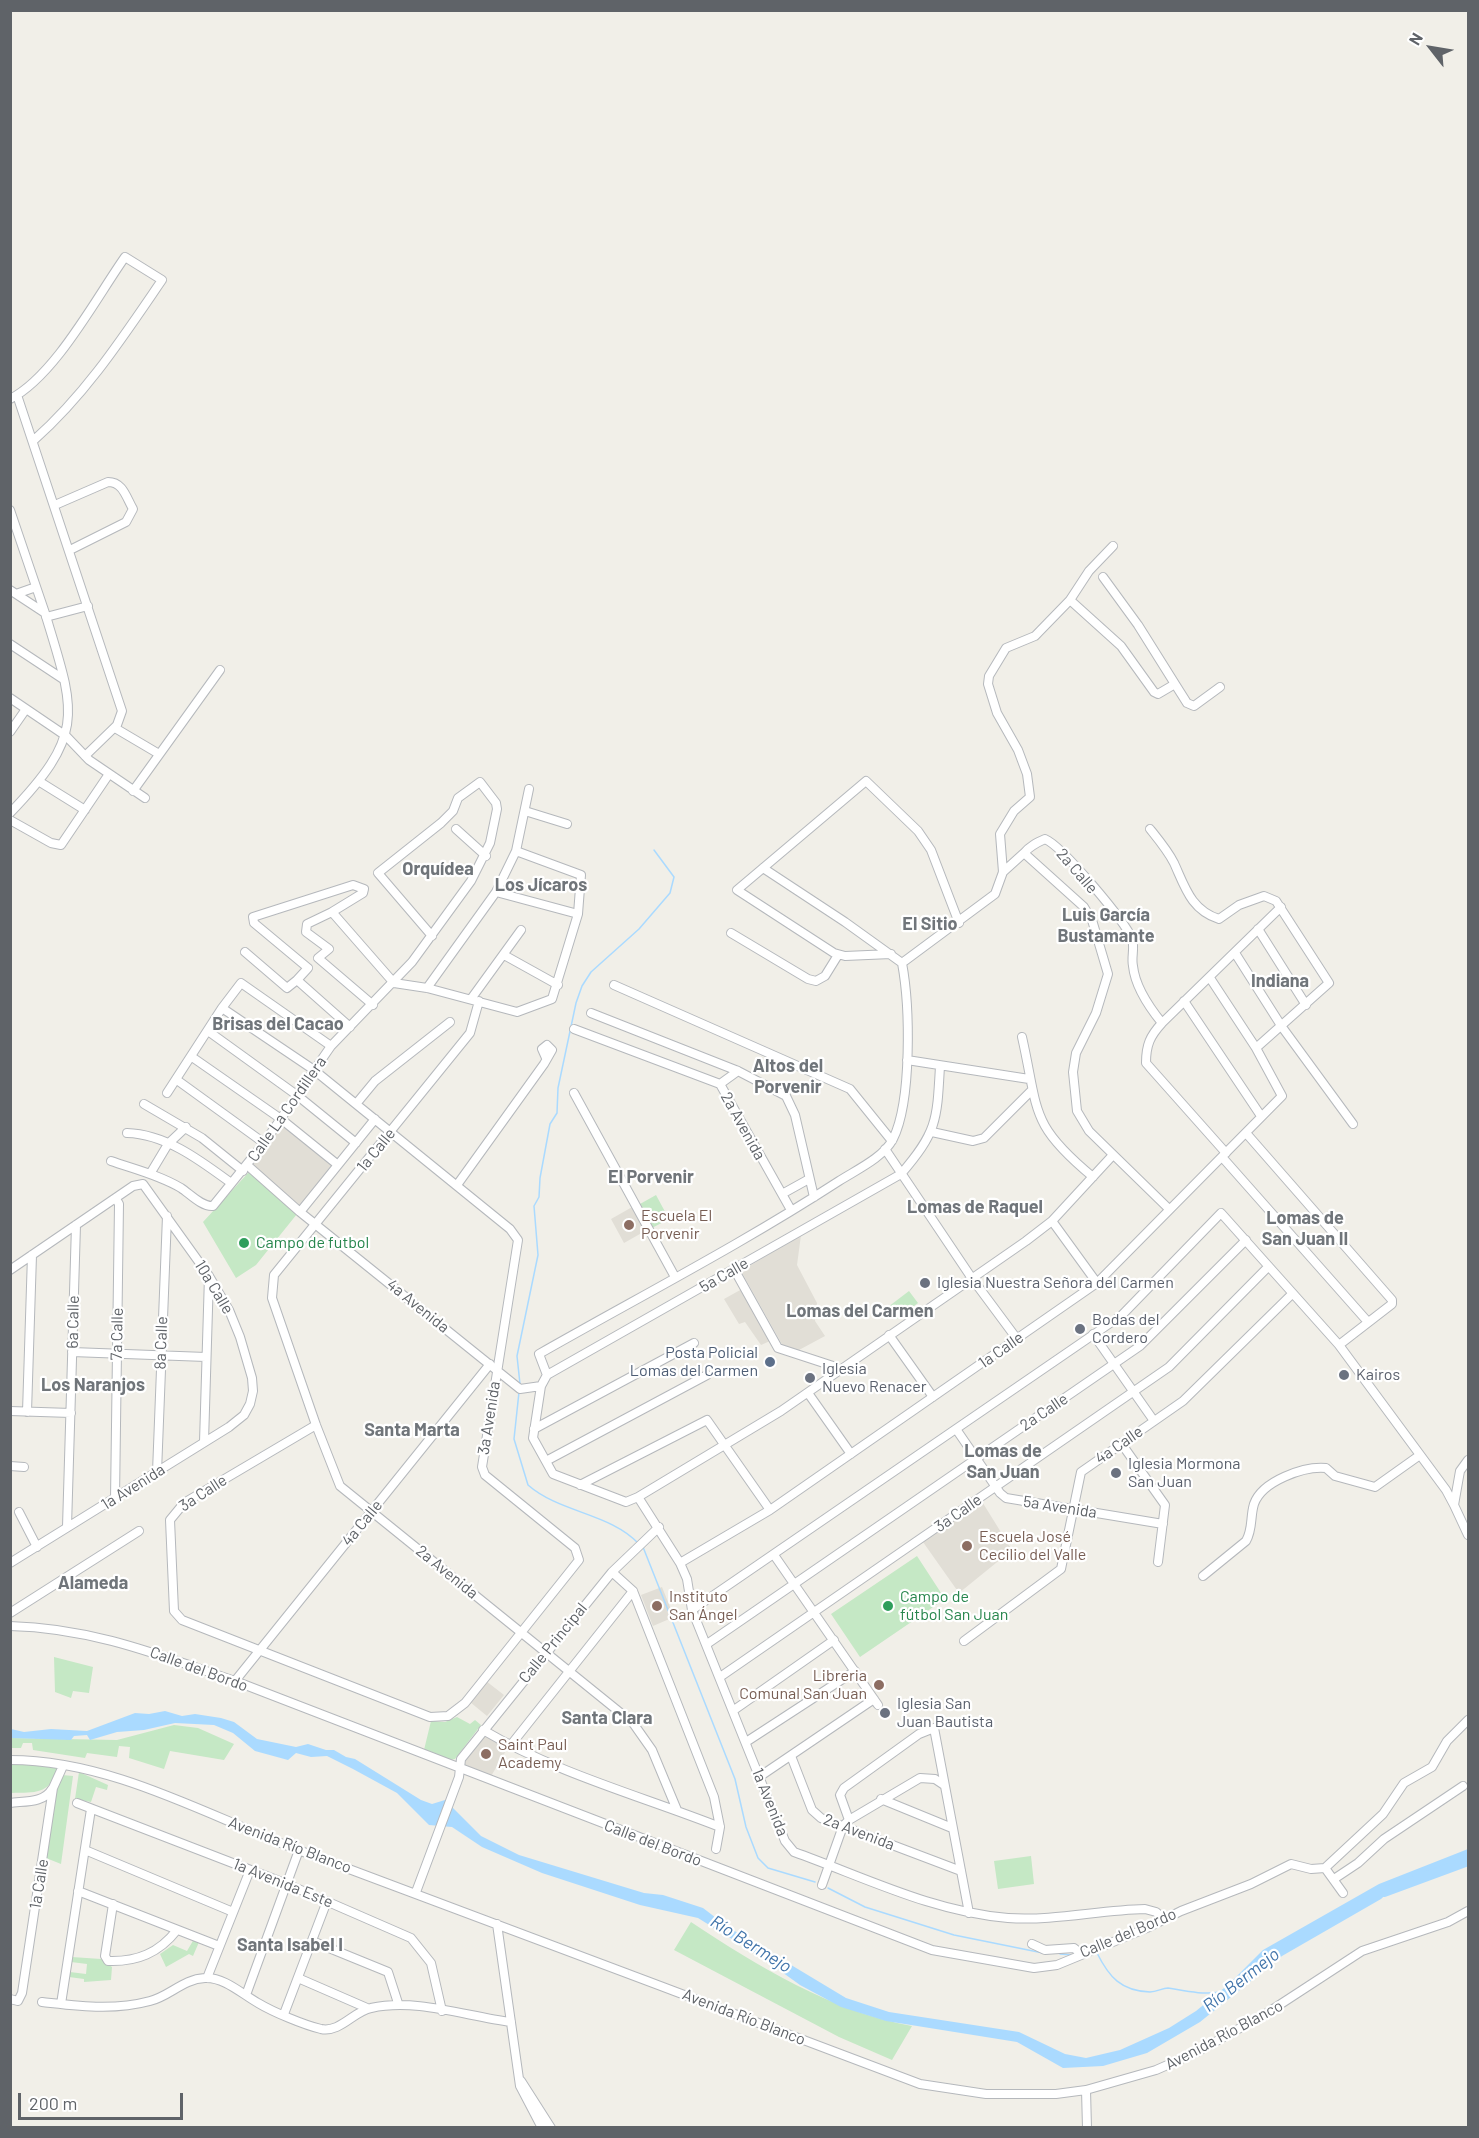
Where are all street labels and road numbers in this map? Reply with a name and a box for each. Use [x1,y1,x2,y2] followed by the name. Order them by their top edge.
[1052,844,1102,898] street label: 2a Calle
[244,1053,330,1165] street label: Calle La Cordillera
[716,1089,770,1163] street label: 2a Avenida
[353,1124,399,1176] street label: 1a Calle
[696,1253,752,1297] street label: 5a Calle
[190,1256,238,1318] street label: 10a Calle
[383,1275,453,1337] street label: 4a Avenida
[63,1295,83,1349] street label: 6a Calle
[107,1308,127,1360] street label: 7a Calle
[150,1316,172,1370] street label: 8a Calle
[975,1328,1027,1372] street label: 1a Calle
[474,1380,504,1456] street label: 3a Avenida
[1016,1389,1072,1435] street label: 2a Calle
[1091,1422,1147,1468] street label: 4a Calle
[98,1460,168,1514] street label: 1a Avenida
[175,1470,231,1516] street label: 3a Calle
[931,1490,985,1536] street label: 3a Calle
[1022,1492,1098,1522] street label: 5a Avenida
[338,1496,386,1550] street label: 4a Calle
[412,1541,482,1603] street label: 2a Avenida
[515,1599,591,1687] street label: Calle Principal
[147,1642,251,1696] street label: Calle del Bordo
[748,1765,792,1839] street label: 1a Avenida
[821,1810,897,1854] street label: 2a Avenida
[226,1813,354,1877] street label: Avenida Río Blanco
[601,1816,705,1870] street label: Calle del Bordo
[230,1854,336,1912] street label: 1a Avenida Este
[26,1857,52,1911] street label: 1a Calle
[1077,1904,1179,1962] street label: Calle del Bordo
[680,1985,808,2049] street label: Avenida Río Blanco
[1162,1996,1286,2074] street label: Avenida Río Blanco

